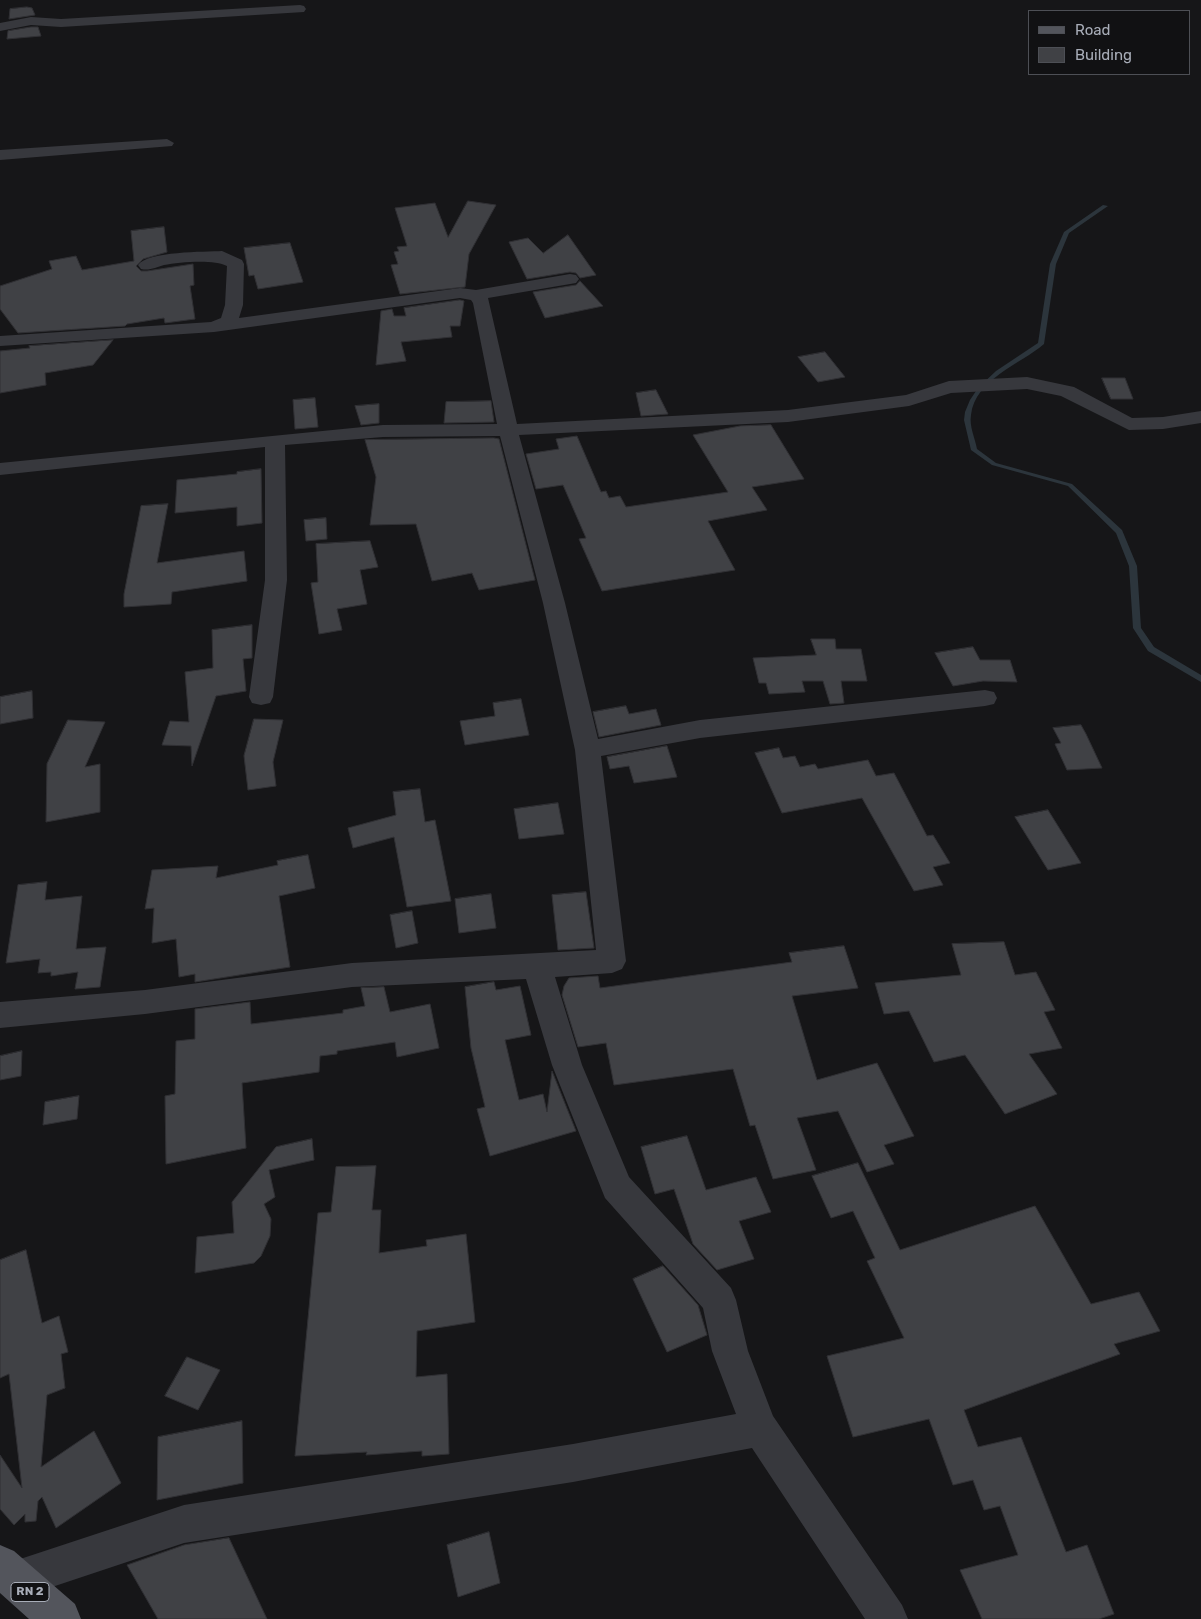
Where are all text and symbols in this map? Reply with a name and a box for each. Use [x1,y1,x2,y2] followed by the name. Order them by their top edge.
[1028,10,1191,75] legend
[1075,21,1111,39] text: Road
[1075,46,1132,64] text: Building
[11,1582,49,1601] road number: RN 2

